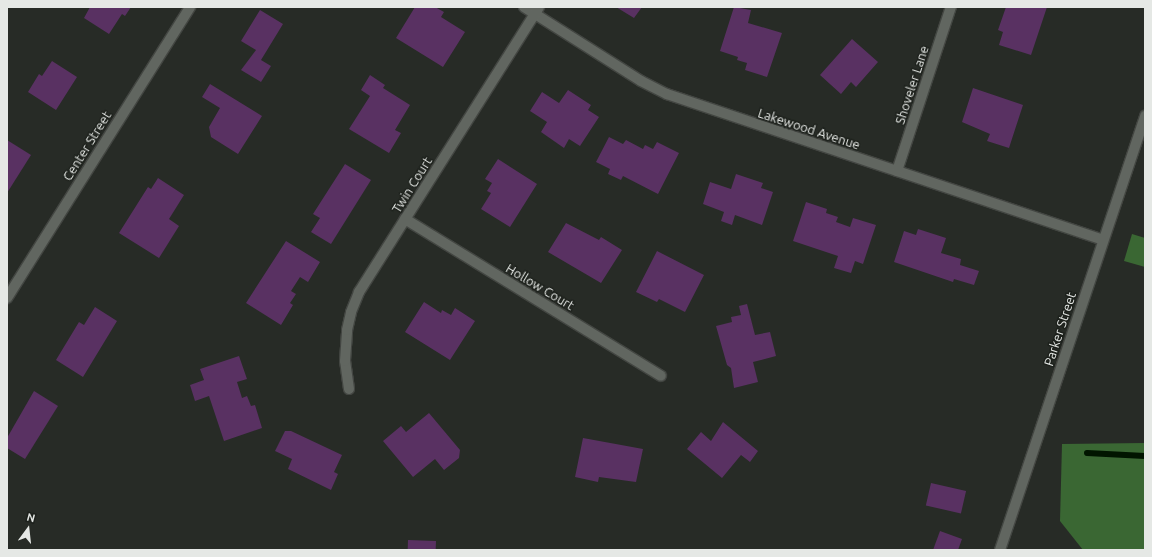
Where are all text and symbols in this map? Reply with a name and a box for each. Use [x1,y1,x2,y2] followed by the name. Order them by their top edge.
[892,44,932,126] street label: Shoveler Lane
[756,105,862,153] street label: Lakewood Avenue
[59,108,115,184] street label: Center Street
[389,154,435,216] street label: Twin Court
[503,260,577,314] street label: Hollow Court
[1041,290,1079,368] street label: Parker Street
[8,509,48,549] north arrow
[26,511,37,524] text: N

